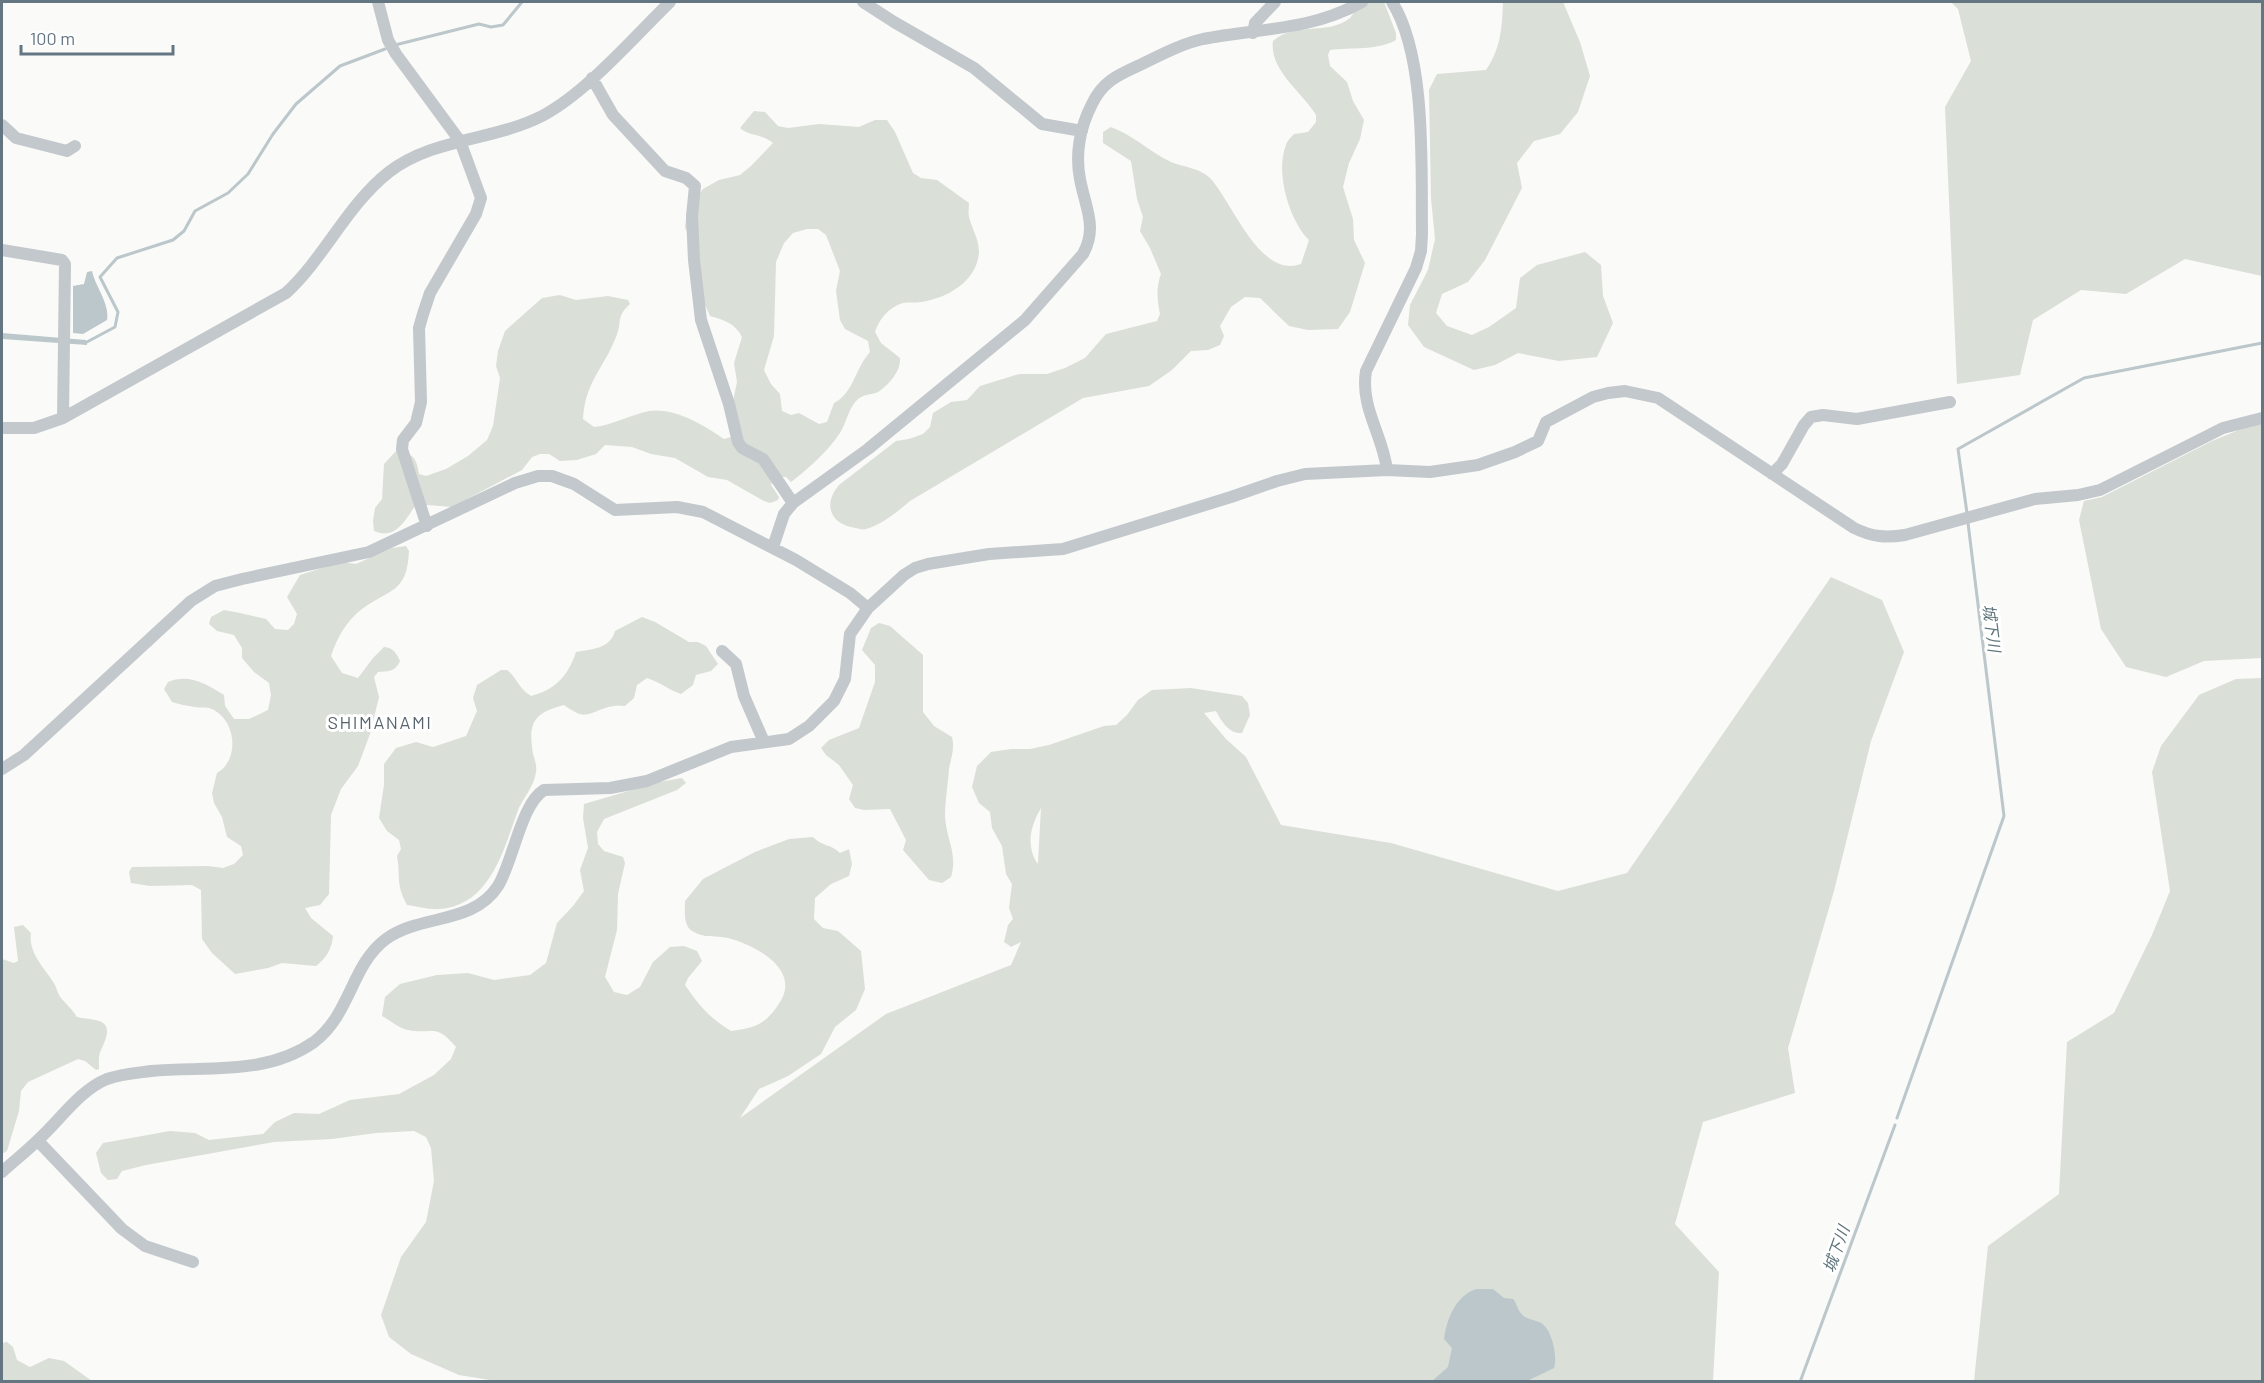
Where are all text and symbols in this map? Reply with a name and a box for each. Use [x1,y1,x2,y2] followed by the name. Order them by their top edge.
[21,18,172,56] scale bar
[30,27,75,49] text: 100 m
[1980,603,2005,655] water label: 城下川
[328,711,432,733] district label: SHIMANAMI
[1818,1221,1853,1275] water label: 城下川

